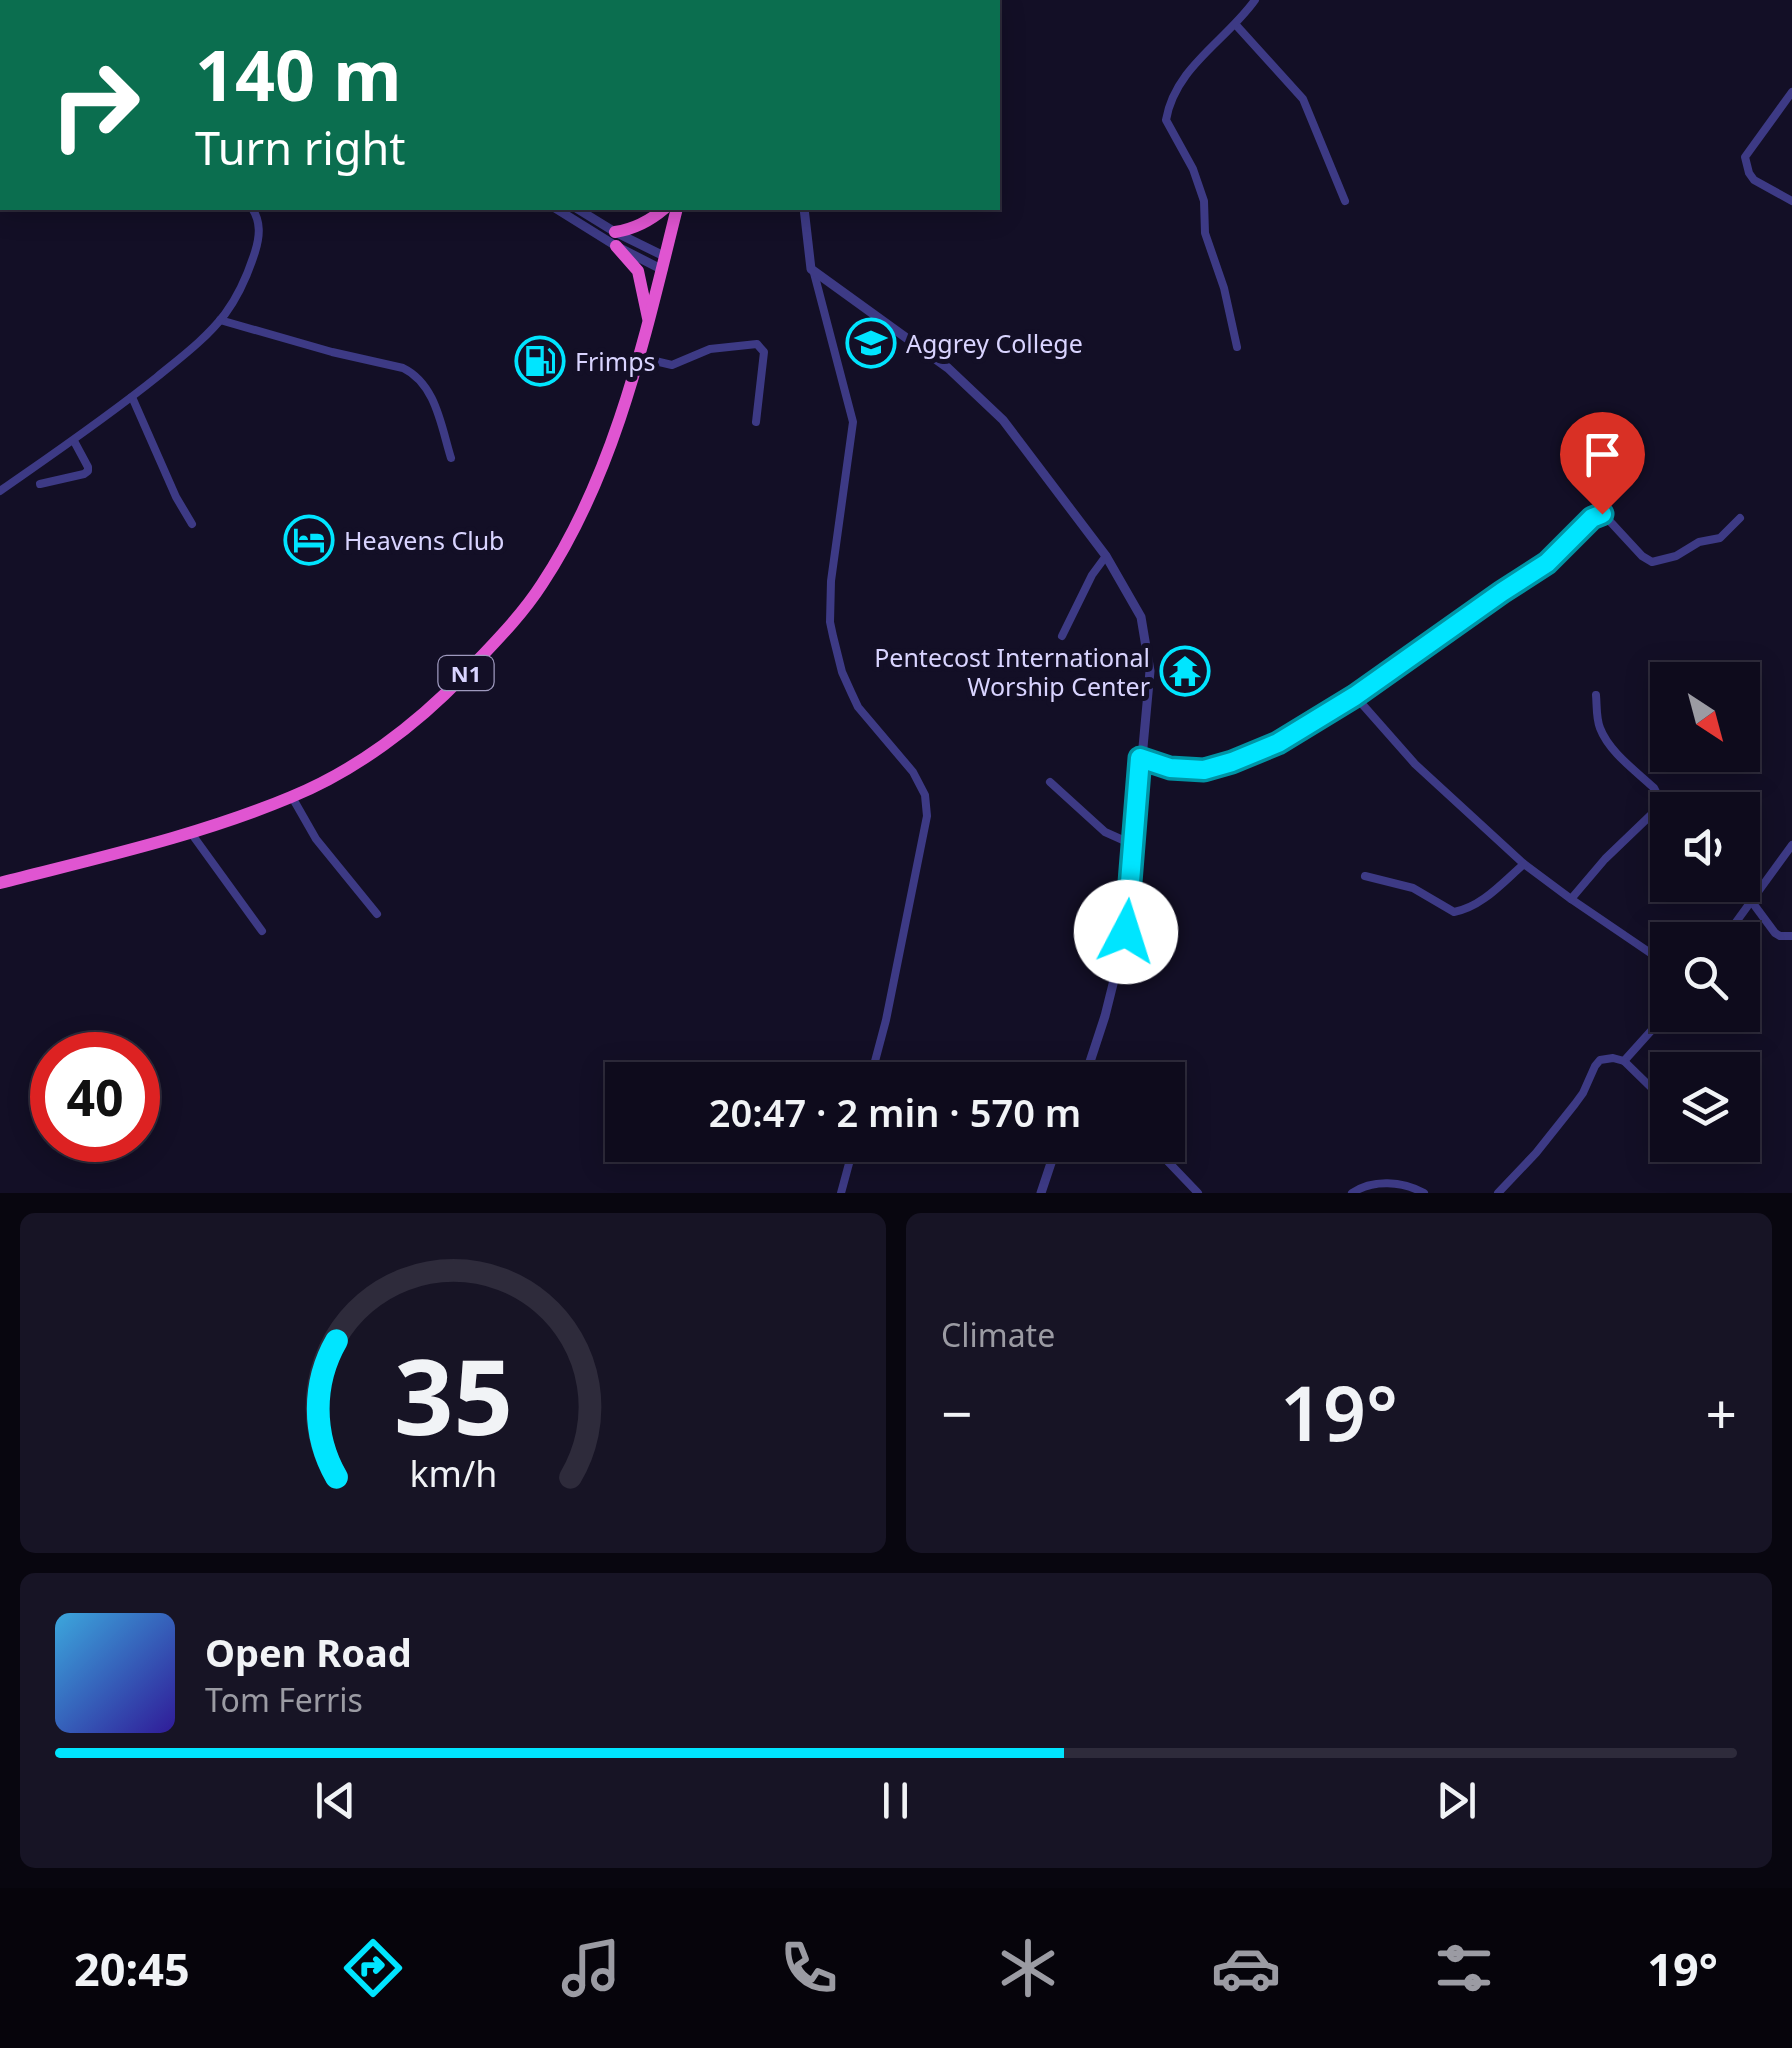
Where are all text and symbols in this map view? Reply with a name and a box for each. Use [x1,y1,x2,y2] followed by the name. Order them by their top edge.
[195,26,402,122] text: 140 m
[30,40,160,170] icon: right
[195,117,406,178] text: Turn right
[845,317,897,369] school or university icon: Aggrey College
[906,326,1083,360] place label: Aggrey College
[514,335,566,387] fuel station icon: Frimps
[575,344,655,378] place label: Frimps
[1560,412,1645,515] pin
[1575,427,1630,482] icon: arrive
[283,514,335,566] hotel icon: Heavens Club
[344,523,504,557] place label: Heavens Club
[874,640,1150,703] place label: Pentecost International Worship Center
[1159,645,1211,697] temple icon: Pentecost International Worship Center
[438,656,494,690] road number: N1
[1650,662,1760,772] north arrow
[1650,662,1760,1162] map controls
[1650,792,1760,902] button: sound
[1074,880,1178,984] position arrow
[1650,922,1760,1032] button: search
[30,1032,160,1162] speed limit sign: 40
[1650,1052,1760,1162] button: layers
[709,1086,1081,1138] text: 20:47 · 2 min · 570 m
[941,1313,1055,1356] text: Climate
[394,1324,512,1465] text: 35
[1280,1361,1398,1463] text: 19°
[941,1375,972,1450] text: −
[1706,1375,1737,1450] text: +
[409,1449,497,1497] text: km/h
[205,1626,412,1678] text: Open Road
[205,1678,363,1721] text: Tom Ferris
[308,1773,363,1828] icon: previous
[868,1773,923,1828] icon: pause
[1429,1773,1484,1828] icon: next
[338,1933,408,2003] icon: directions
[556,1933,626,2003] icon: music
[774,1933,844,2003] icon: phone
[993,1933,1063,2003] icon: climate
[1211,1933,1281,2003] icon: car
[1429,1933,1499,2003] icon: filters
[74,1938,190,1999] text: 20:45
[1647,1938,1718,1999] text: 19°

